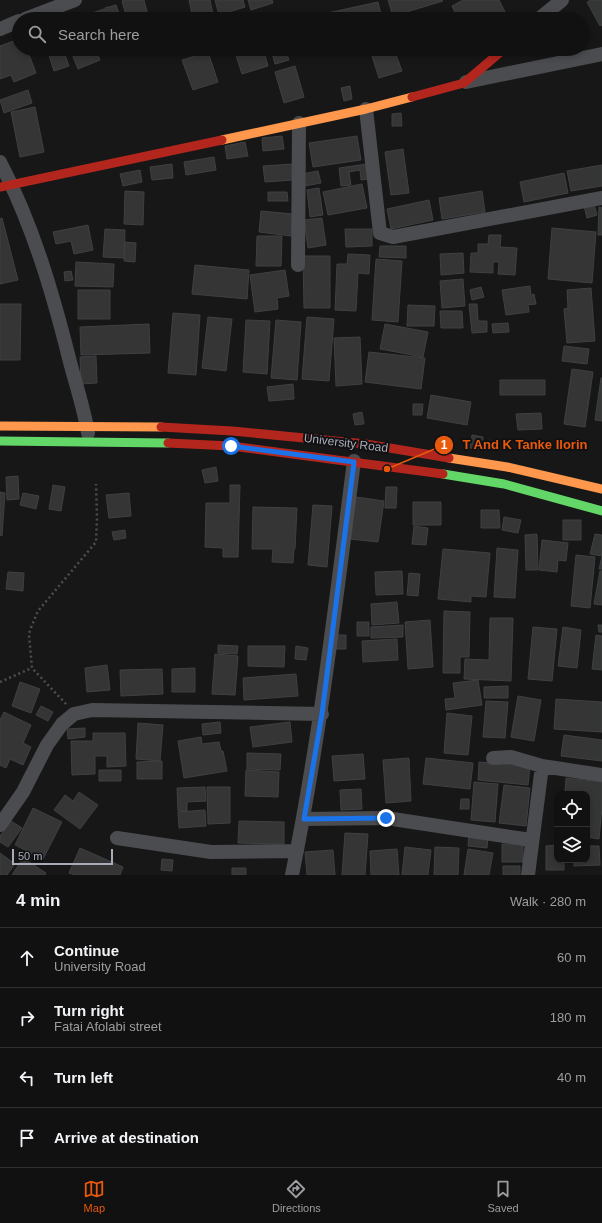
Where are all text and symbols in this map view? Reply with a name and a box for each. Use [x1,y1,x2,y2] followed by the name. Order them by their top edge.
[12,12,590,56] search box
[26,23,48,45] icon: search
[58,26,140,43] text: Search here
[303,431,389,455] street label: University Road
[434,432,595,457] callout: T And K Tanke Ilorin
[222,437,240,455] route start
[463,437,588,452] text: T And K Tanke Ilorin
[441,438,448,452] text: 1
[554,791,590,863] map controls
[554,791,590,827] button: locate
[377,809,395,827] route end
[554,827,590,863] button: layers
[12,847,113,866] scale bar
[18,850,42,862] text: 50 m
[16,891,60,910] text: 4 min
[510,894,586,909] text: Walk · 280 m
[54,942,119,959] text: Continue
[16,947,38,969] icon: ahead
[557,950,586,965] text: 60 m
[54,959,146,974] text: University Road
[54,1002,124,1019] text: Turn right
[16,1007,38,1029] icon: right
[550,1010,586,1025] text: 180 m
[54,1019,162,1034] text: Fatai Afolabi street
[16,1067,38,1089] icon: left
[54,1069,113,1086] text: Turn left
[557,1070,586,1085] text: 40 m
[16,1127,38,1149] icon: arrive
[54,1129,199,1146] text: Arrive at destination
[83,1178,105,1214] tab: Map
[272,1178,321,1214] tab: Directions
[487,1178,519,1214] tab: Saved

